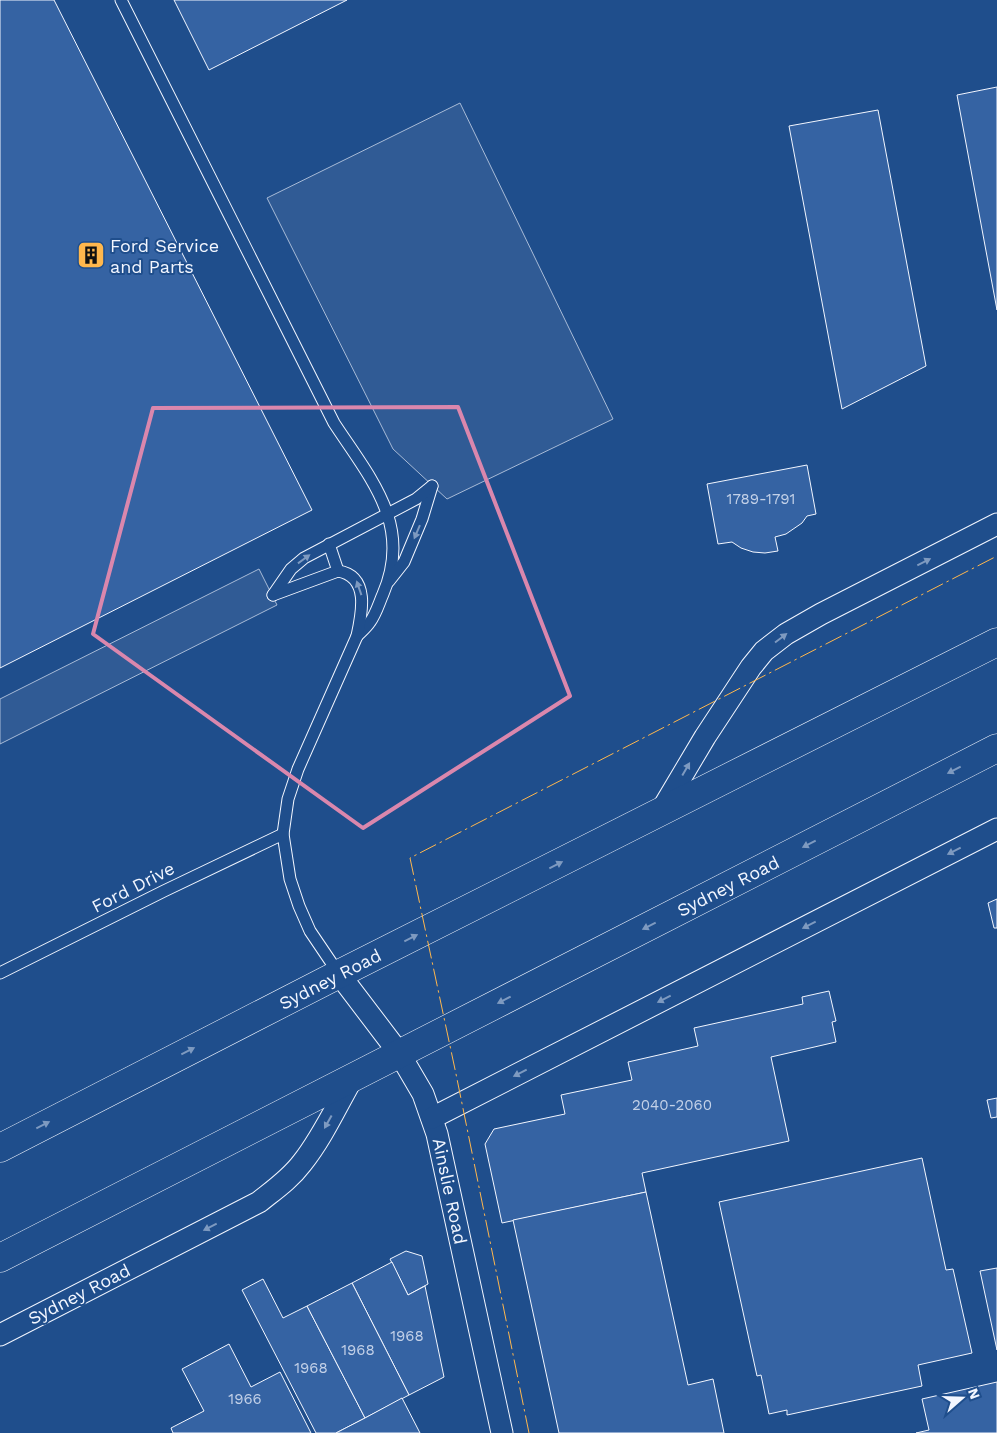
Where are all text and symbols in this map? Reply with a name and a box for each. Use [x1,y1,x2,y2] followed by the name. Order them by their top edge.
[110,235,219,277] place label: Ford Service and Parts
[76,240,106,270] building icon: Ford Service and Parts
[727,490,795,508] house number: 1789-1791
[413,525,421,540] one-way arrow
[297,553,310,564] one-way arrow
[917,558,931,566] one-way arrow
[354,580,362,595] one-way arrow
[774,633,787,644] one-way arrow
[682,763,691,776] one-way arrow
[946,766,961,774] one-way arrow
[802,840,816,848] one-way arrow
[946,847,961,855] one-way arrow
[673,851,783,921] street label: Sydney Road
[88,857,178,917] street label: Ford Drive
[549,860,563,868] one-way arrow
[802,921,816,929] one-way arrow
[641,922,656,930] one-way arrow
[404,934,418,942] one-way arrow
[275,944,385,1014] street label: Sydney Road
[657,995,671,1003] one-way arrow
[497,996,511,1004] one-way arrow
[181,1047,195,1055] one-way arrow
[512,1069,527,1077] one-way arrow
[632,1096,712,1114] house number: 2040-2060
[324,1114,332,1129] one-way arrow
[36,1121,51,1129] one-way arrow
[428,1136,472,1246] street label: Ainslie Road
[203,1223,217,1231] one-way arrow
[24,1259,134,1329] street label: Sydney Road
[390,1327,424,1345] house number: 1968
[341,1341,375,1359] house number: 1968
[294,1359,328,1377] house number: 1968
[937,1373,987,1423] north arrow
[965,1386,984,1401] text: N
[228,1390,262,1408] house number: 1966

